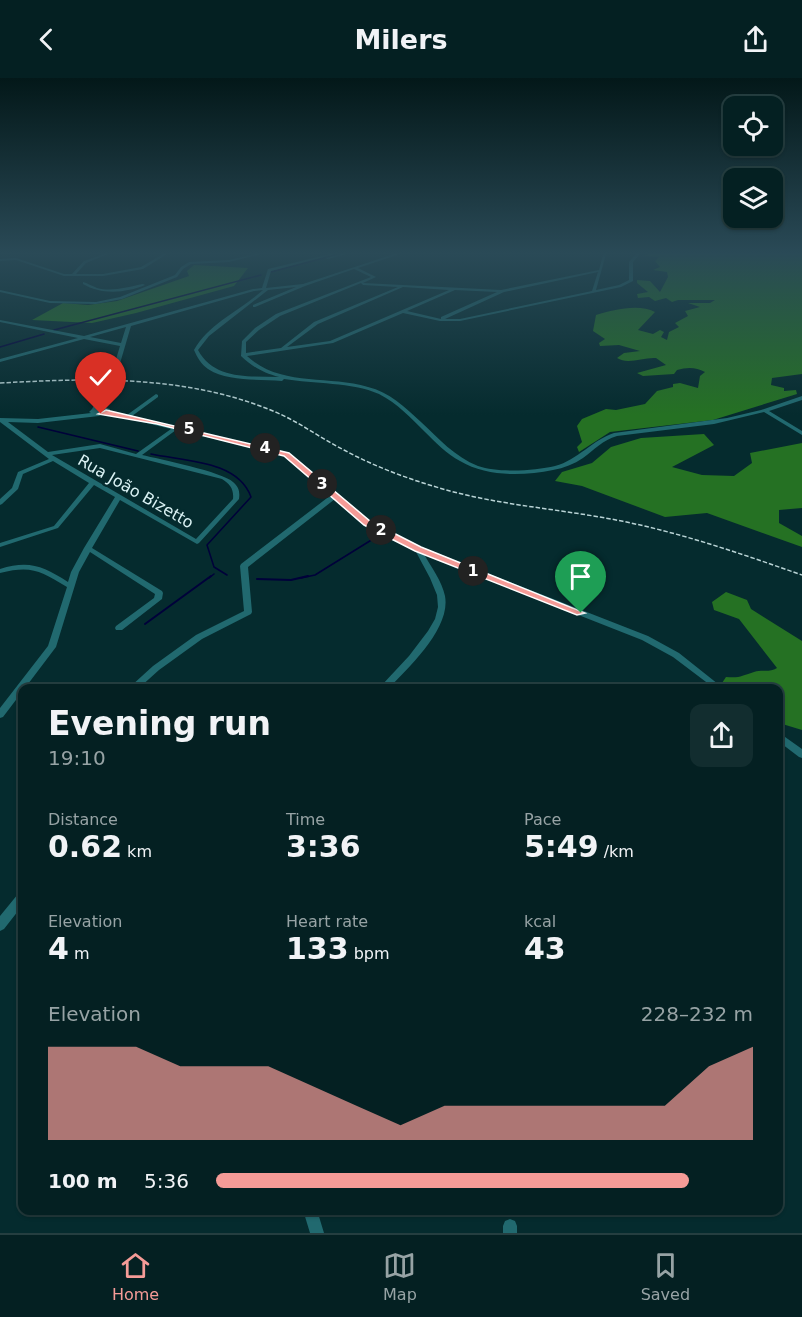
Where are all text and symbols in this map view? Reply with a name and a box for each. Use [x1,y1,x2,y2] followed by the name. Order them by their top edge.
[30,23,63,56] icon: back
[739,23,772,56] icon: share
[354,24,448,55] text: Milers
[723,96,783,228] map controls
[723,96,783,156] button: locate
[723,168,783,228] button: layers
[75,352,126,414] pin
[84,361,117,394] icon: check
[174,414,204,444] pin: 5
[183,419,195,438] text: 5
[250,433,280,463] pin: 4
[259,438,271,457] text: 4
[74,451,197,532] street label: Rua João Bizetto
[307,469,337,499] pin: 3
[316,474,328,493] text: 3
[366,515,396,545] pin: 2
[375,520,387,539] text: 2
[555,551,606,613] pin
[458,556,488,586] pin: 1
[564,560,597,593] icon: arrive
[467,561,479,580] text: 1
[48,704,271,743] text: Evening run
[690,704,753,767] button: share
[48,746,106,770] text: 19:10
[48,810,118,829] text: Distance
[286,810,325,829] text: Time
[524,810,561,829] text: Pace
[48,829,122,864] text: 0.62
[286,829,361,864] text: 3:36
[524,829,599,864] text: 5:49
[122,842,152,861] text: km
[599,842,634,861] text: /km
[48,912,122,931] text: Elevation
[286,912,368,931] text: Heart rate
[524,912,556,931] text: kcal
[48,931,69,966] text: 4
[286,931,349,966] text: 133
[524,931,566,966] text: 43
[69,944,90,963] text: m
[349,944,390,963] text: bpm
[48,1002,141,1026] text: Elevation
[641,1002,753,1026] text: 228–232 m
[48,1169,118,1193] text: 100 m
[144,1169,189,1193] text: 5:36
[112,1249,159,1304] tab: Home
[383,1249,417,1304] tab: Map
[641,1249,690,1304] tab: Saved

